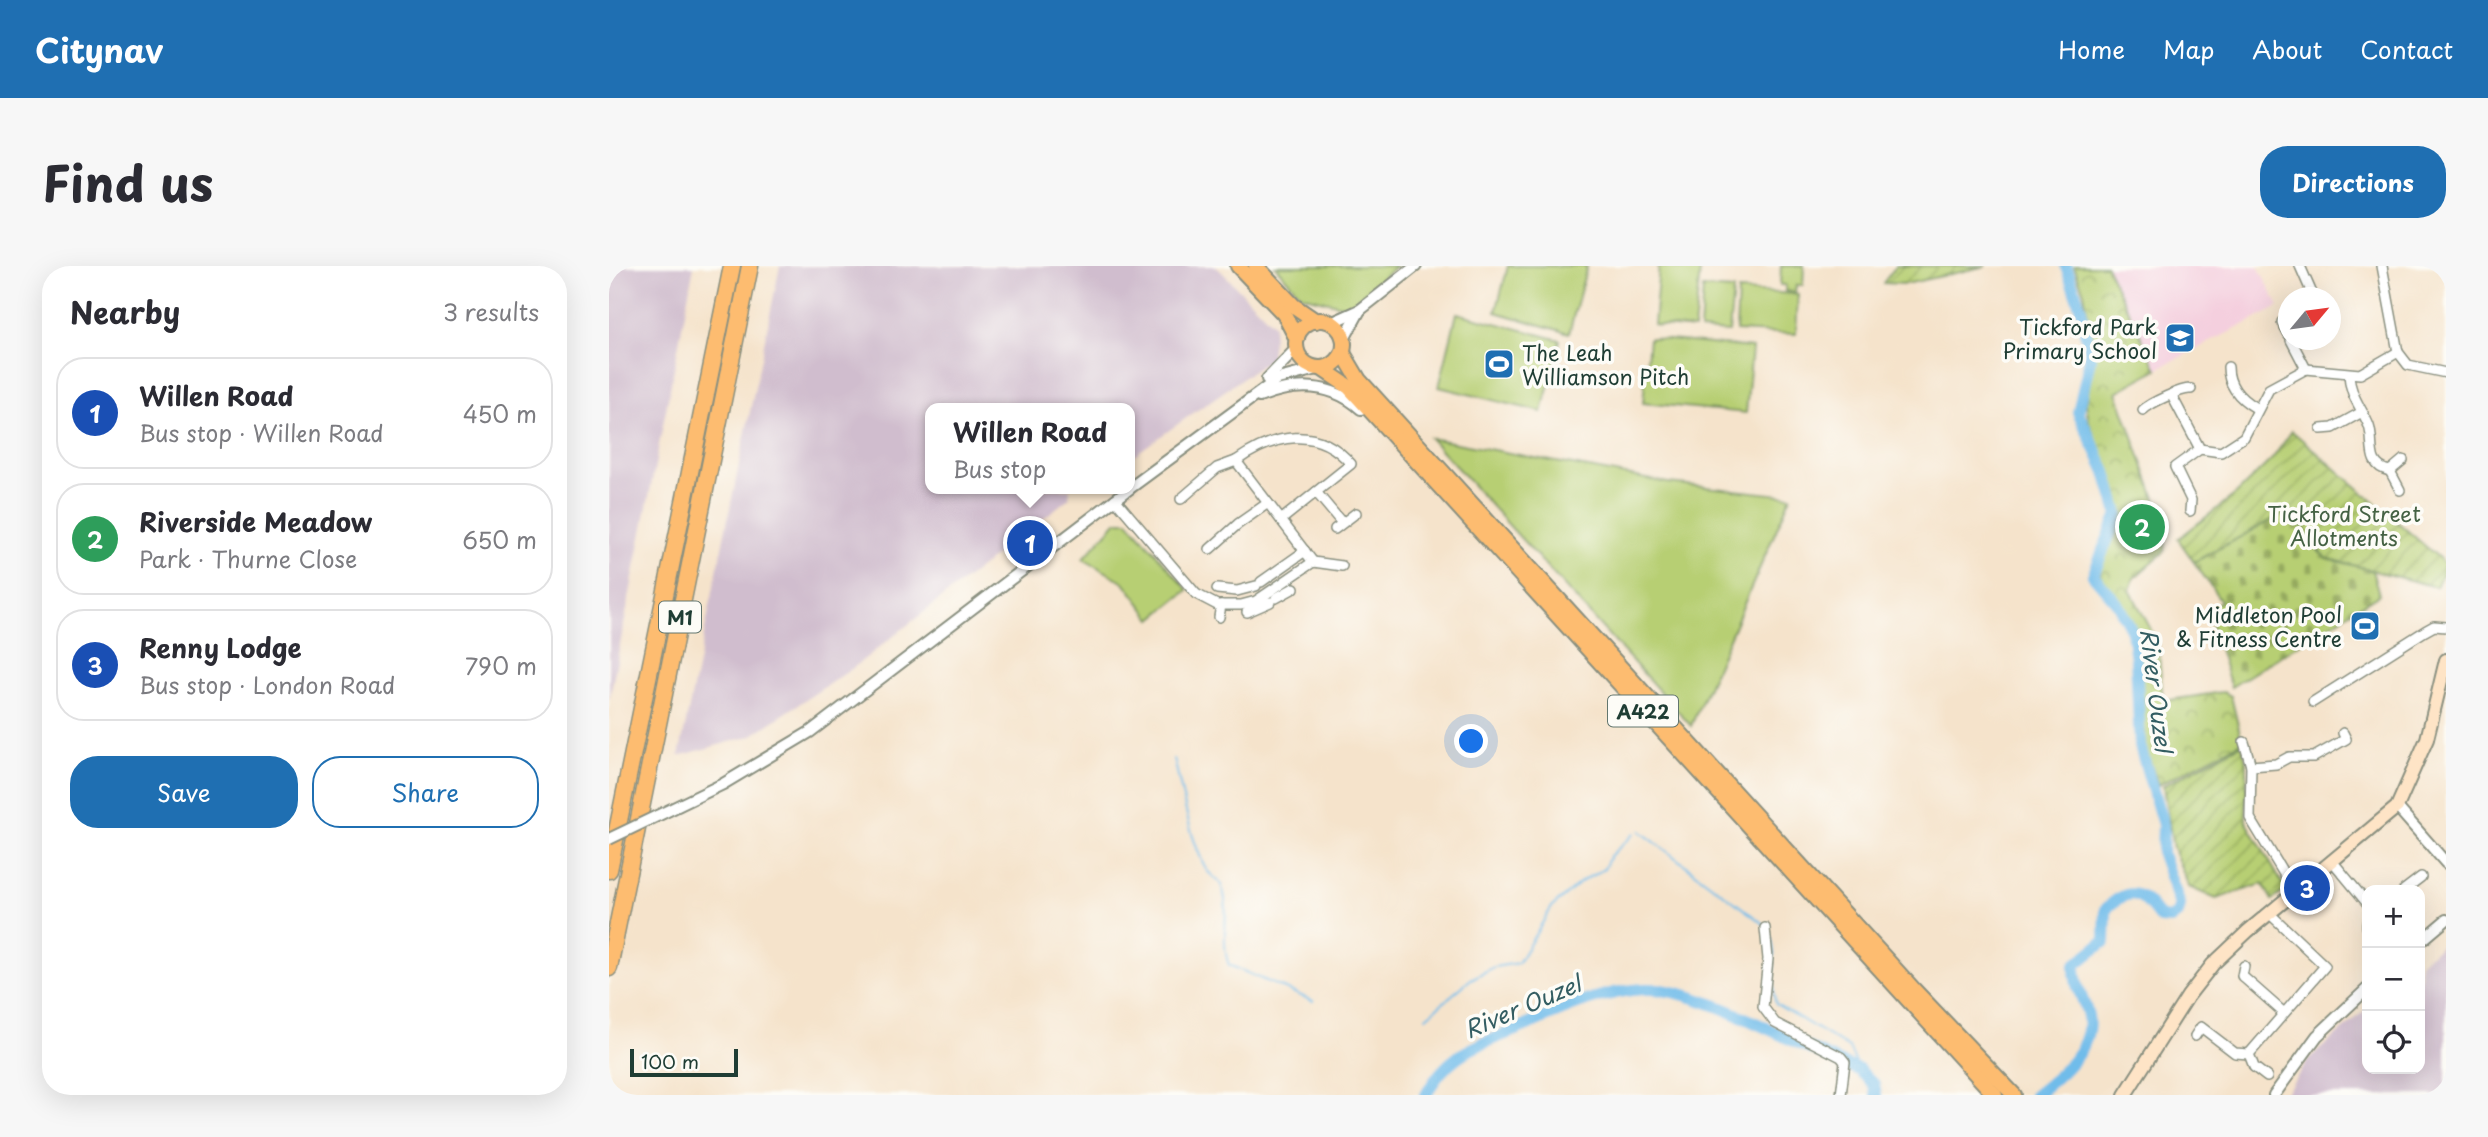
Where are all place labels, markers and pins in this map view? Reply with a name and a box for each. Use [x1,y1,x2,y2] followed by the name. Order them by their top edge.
[2002,310,2157,366] place label: Tickford Park Primary School
[2163,321,2197,355] school or university icon: Tickford Park Primary School
[1522,336,1689,392] place label: The Leah Williamson Pitch
[1482,347,1516,381] sports icon: The Leah Williamson Pitch
[2119,501,2165,553] pin: 2
[1007,517,1053,569] pin: 1
[2176,598,2342,654] place label: Middleton Pool & Fitness Centre
[2348,609,2382,643] sports icon: Middleton Pool & Fitness Centre
[2284,862,2330,914] pin: 3

